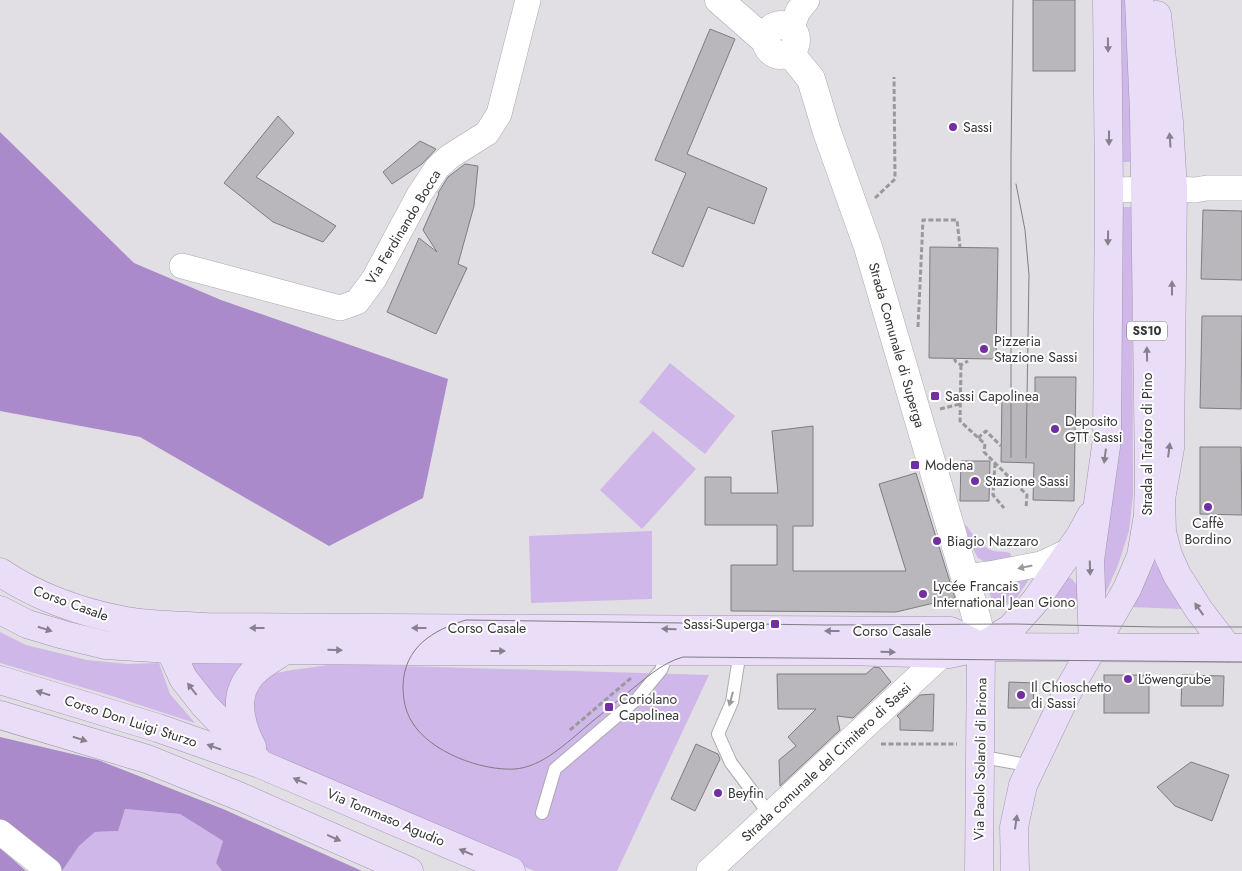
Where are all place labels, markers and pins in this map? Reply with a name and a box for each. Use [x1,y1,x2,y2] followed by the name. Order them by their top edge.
[963,117,992,137] place label: Sassi
[947,121,959,133] marker: Sassi
[994,331,1078,367] place label: Pizzeria Stazione Sassi
[978,343,990,355] marker: Pizzeria Stazione Sassi
[945,386,1039,406] place label: Sassi Capolinea
[929,390,941,402] marker: Sassi Capolinea
[1065,411,1122,447] place label: Deposito GTT Sassi
[1049,423,1061,435] marker: Deposito GTT Sassi
[925,455,973,475] place label: Modena
[909,459,921,471] marker: Modena
[985,471,1069,491] place label: Stazione Sassi
[969,475,981,487] marker: Stazione Sassi
[1202,501,1214,513] marker: Caffè Bordino
[1185,513,1232,549] place label: Caffè Bordino
[947,531,1039,551] place label: Biagio Nazzaro
[931,535,943,547] marker: Biagio Nazzaro
[933,576,1076,612] place label: Lycée Francais International Jean Giono
[917,588,929,600] marker: Lycée Francais International Jean Giono
[683,614,765,634] place label: Sassi-Superga
[769,618,781,630] marker: Sassi-Superga
[1138,669,1211,689] place label: Löwengrube
[1122,673,1134,685] marker: Löwengrube
[1031,677,1112,713] place label: Il Chioschetto di Sassi
[619,689,679,725] place label: Coriolano Capolinea
[1015,689,1027,701] marker: Il Chioschetto di Sassi
[603,701,615,713] marker: Coriolano Capolinea
[728,783,764,803] place label: Beyfin
[712,787,724,799] marker: Beyfin

